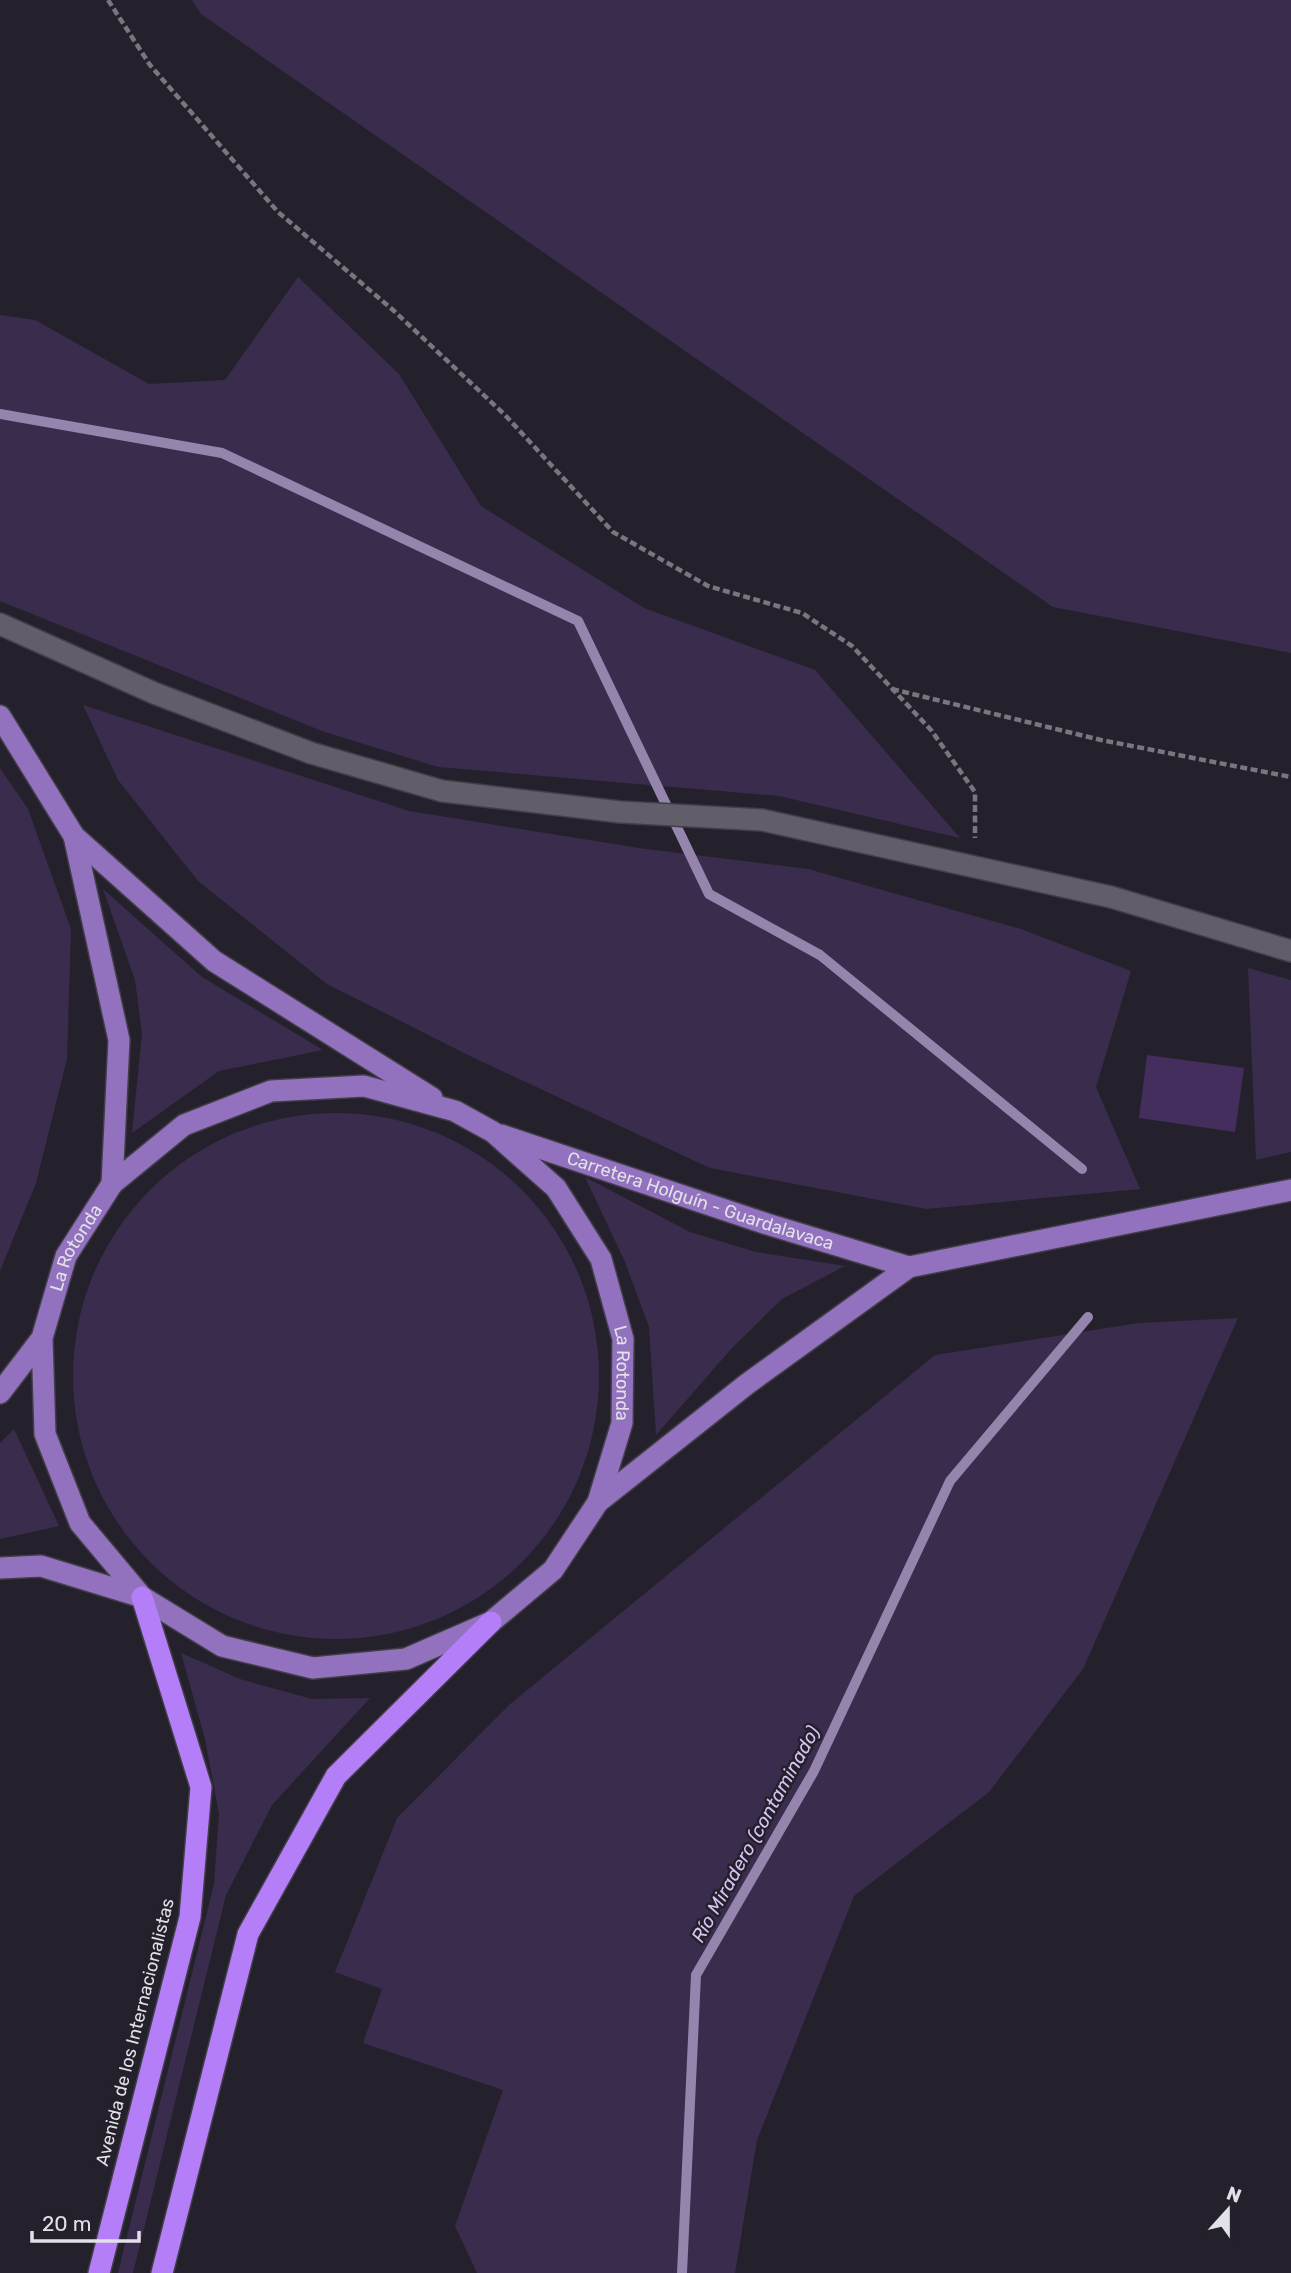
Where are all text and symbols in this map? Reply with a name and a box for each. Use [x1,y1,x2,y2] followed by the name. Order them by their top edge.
[564,1147,837,1255] street label: Carretera Holguín - Guardalavaca
[45,1200,107,1294] street label: La Rotonda
[609,1323,634,1421] street label: La Rotonda
[686,1721,825,1947] water label: Río Miradero (contaminado)
[91,1896,179,2168] street label: Avenida de los Internacionalistas
[1193,2175,1263,2245] north arrow
[1223,2181,1244,2208] text: N
[32,2200,138,2244] scale bar
[42,2211,91,2236] text: 20 m

